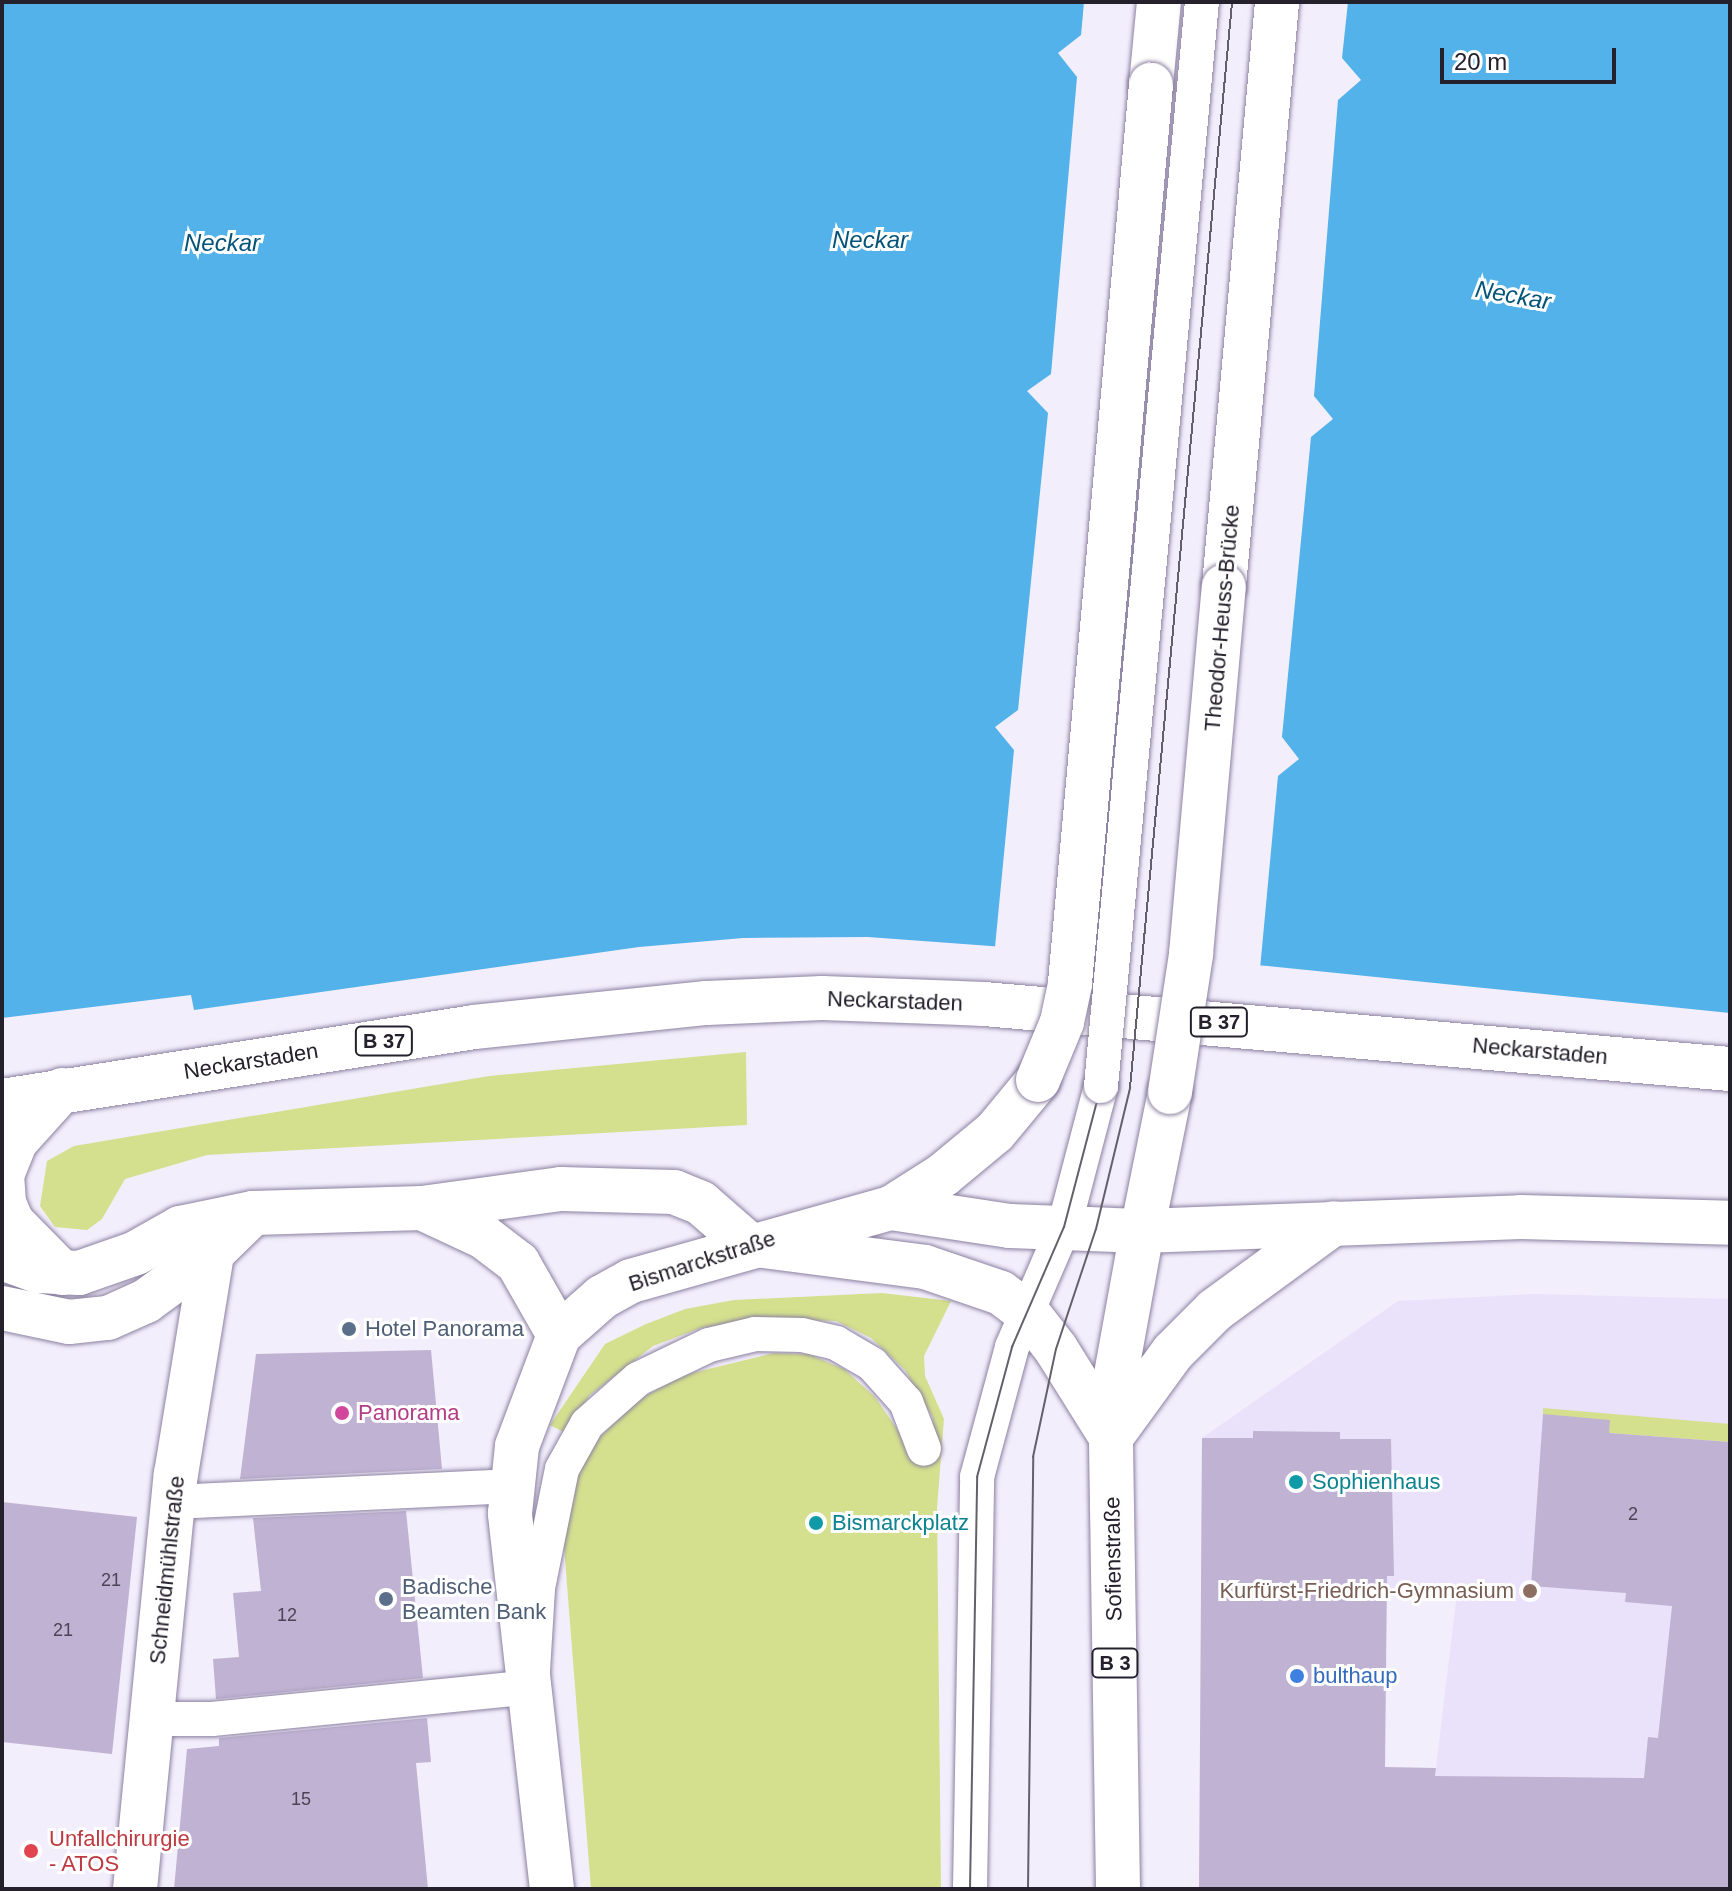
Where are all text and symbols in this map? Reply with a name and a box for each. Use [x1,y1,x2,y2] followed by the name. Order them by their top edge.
[1444,32,1620,82] scale bar
[1454,48,1507,75] text: 20 m
[832,226,908,254] water label: Neckar
[184,229,260,257] water label: Neckar
[1473,274,1553,316] water label: Neckar
[1199,504,1245,732] street label: Theodor-Heuss-Brücke
[827,985,963,1017] street label: Neckarstaden
[1189,1006,1249,1038] road number: B 37
[354,1025,414,1057] road number: B 37
[1471,1032,1609,1070] street label: Neckarstaden
[182,1037,320,1085] street label: Neckarstaden
[625,1225,779,1297] street label: Bismarckstraße
[365,1316,524,1342] place label: Hotel Panorama
[340,1320,358,1338] marker: Hotel Panorama
[358,1400,460,1426] place label: Panorama
[333,1404,351,1422] marker: Panorama
[1312,1469,1440,1495] place label: Sophienhaus
[1287,1473,1305,1491] marker: Sophienhaus
[144,1474,190,1666] street label: Schneidmühlstraße
[1099,1496,1127,1622] street label: Sofienstraße
[1628,1503,1638,1525] house number: 2
[832,1510,969,1536] place label: Bismarckplatz
[807,1514,825,1532] marker: Bismarckplatz
[101,1569,121,1591] house number: 21
[402,1573,546,1624] place label: Badische Beamten Bank
[1219,1578,1514,1604] place label: Kurfürst-Friedrich-Gymnasium
[1521,1582,1539,1600] marker: Kurfürst-Friedrich-Gymnasium
[377,1590,395,1608] marker: Badische Beamten Bank
[277,1604,297,1626] house number: 12
[53,1619,73,1641] house number: 21
[1091,1647,1139,1679] road number: B 3
[1313,1663,1397,1689] place label: bulthaup
[1288,1667,1306,1685] marker: bulthaup
[291,1788,311,1810] house number: 15
[49,1825,190,1876] place label: Unfallchirurgie - ATOS
[20,1840,42,1862] marker: Unfallchirurgie - ATOS

